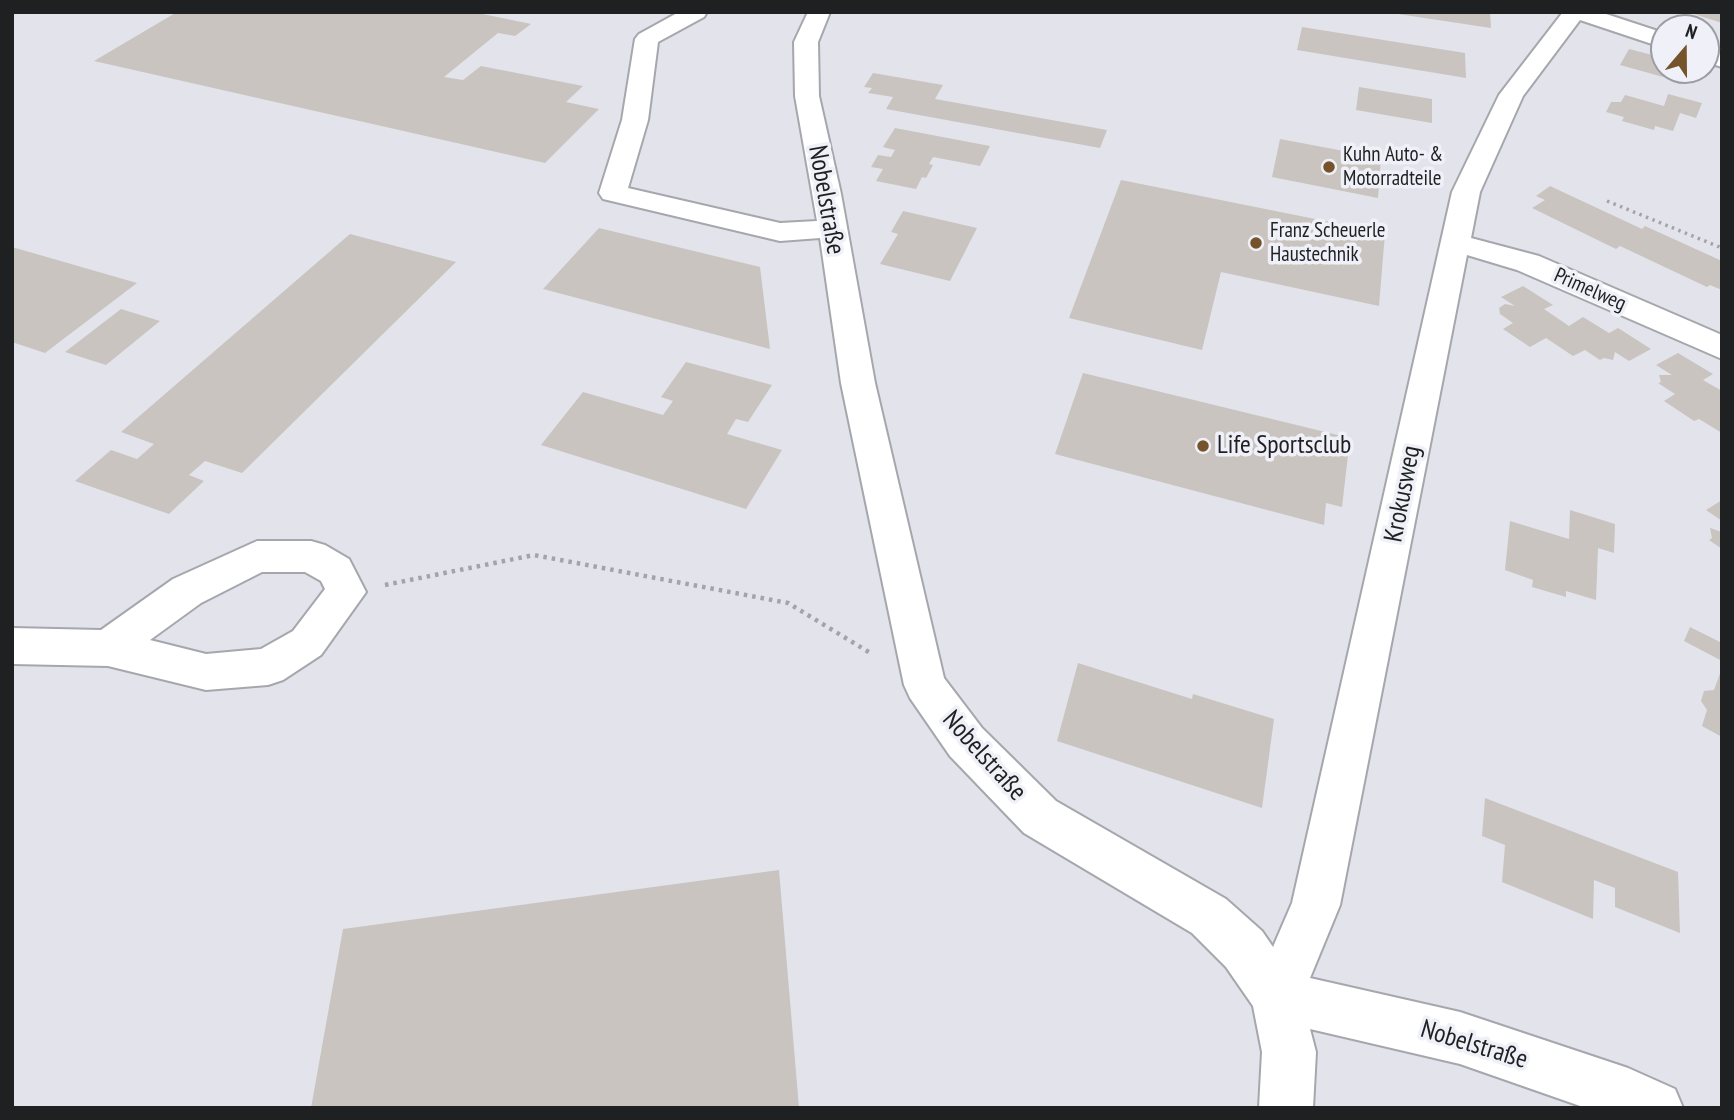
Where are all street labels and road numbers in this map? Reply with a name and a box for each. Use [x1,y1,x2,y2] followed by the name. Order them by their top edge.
[801,143,851,257] street label: Nobelstraße
[1550,263,1630,317] street label: Primelweg
[1378,443,1428,545] street label: Krokusweg
[936,705,1032,807] street label: Nobelstraße
[1417,1014,1531,1076] street label: Nobelstraße

